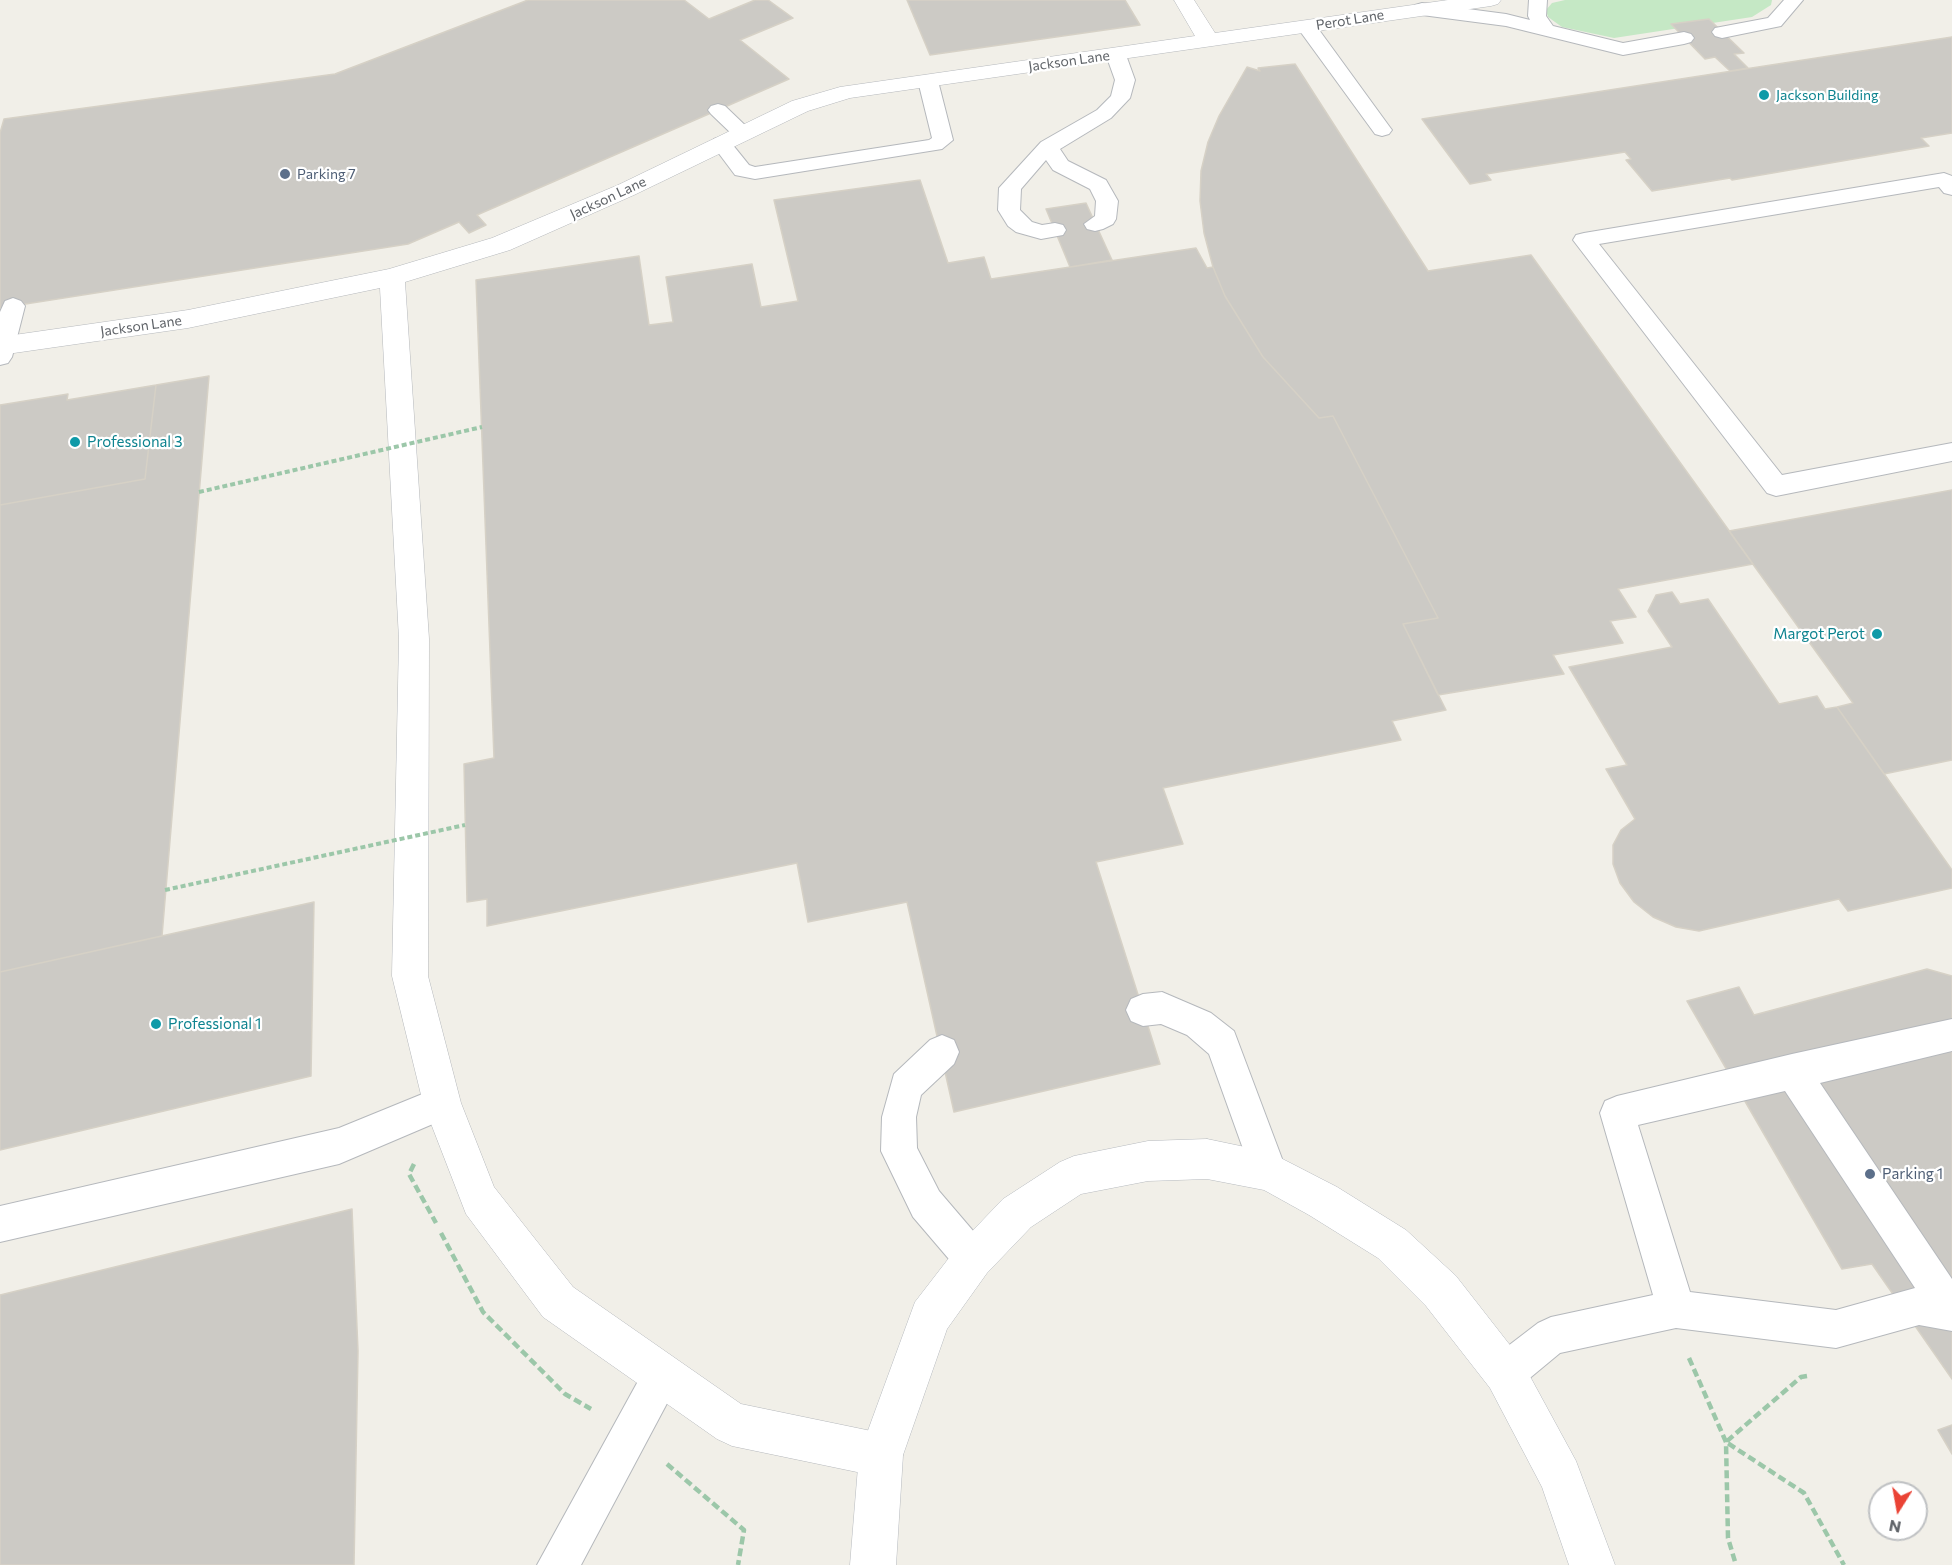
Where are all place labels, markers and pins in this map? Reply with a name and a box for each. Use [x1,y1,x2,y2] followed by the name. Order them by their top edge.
[1776,87,1879,103] place label: Jackson Building
[1757,88,1771,102] marker: Jackson Building
[297,166,356,182] place label: Parking 7
[278,167,292,181] marker: Parking 7
[87,433,183,451] place label: Professional 3
[68,435,82,449] marker: Professional 3
[1773,625,1865,643] place label: Margot Perot
[1870,627,1884,641] marker: Margot Perot
[168,1015,261,1033] place label: Professional 1
[149,1017,163,1031] marker: Professional 1
[1882,1165,1943,1183] place label: Parking 1
[1863,1167,1877,1181] marker: Parking 1

